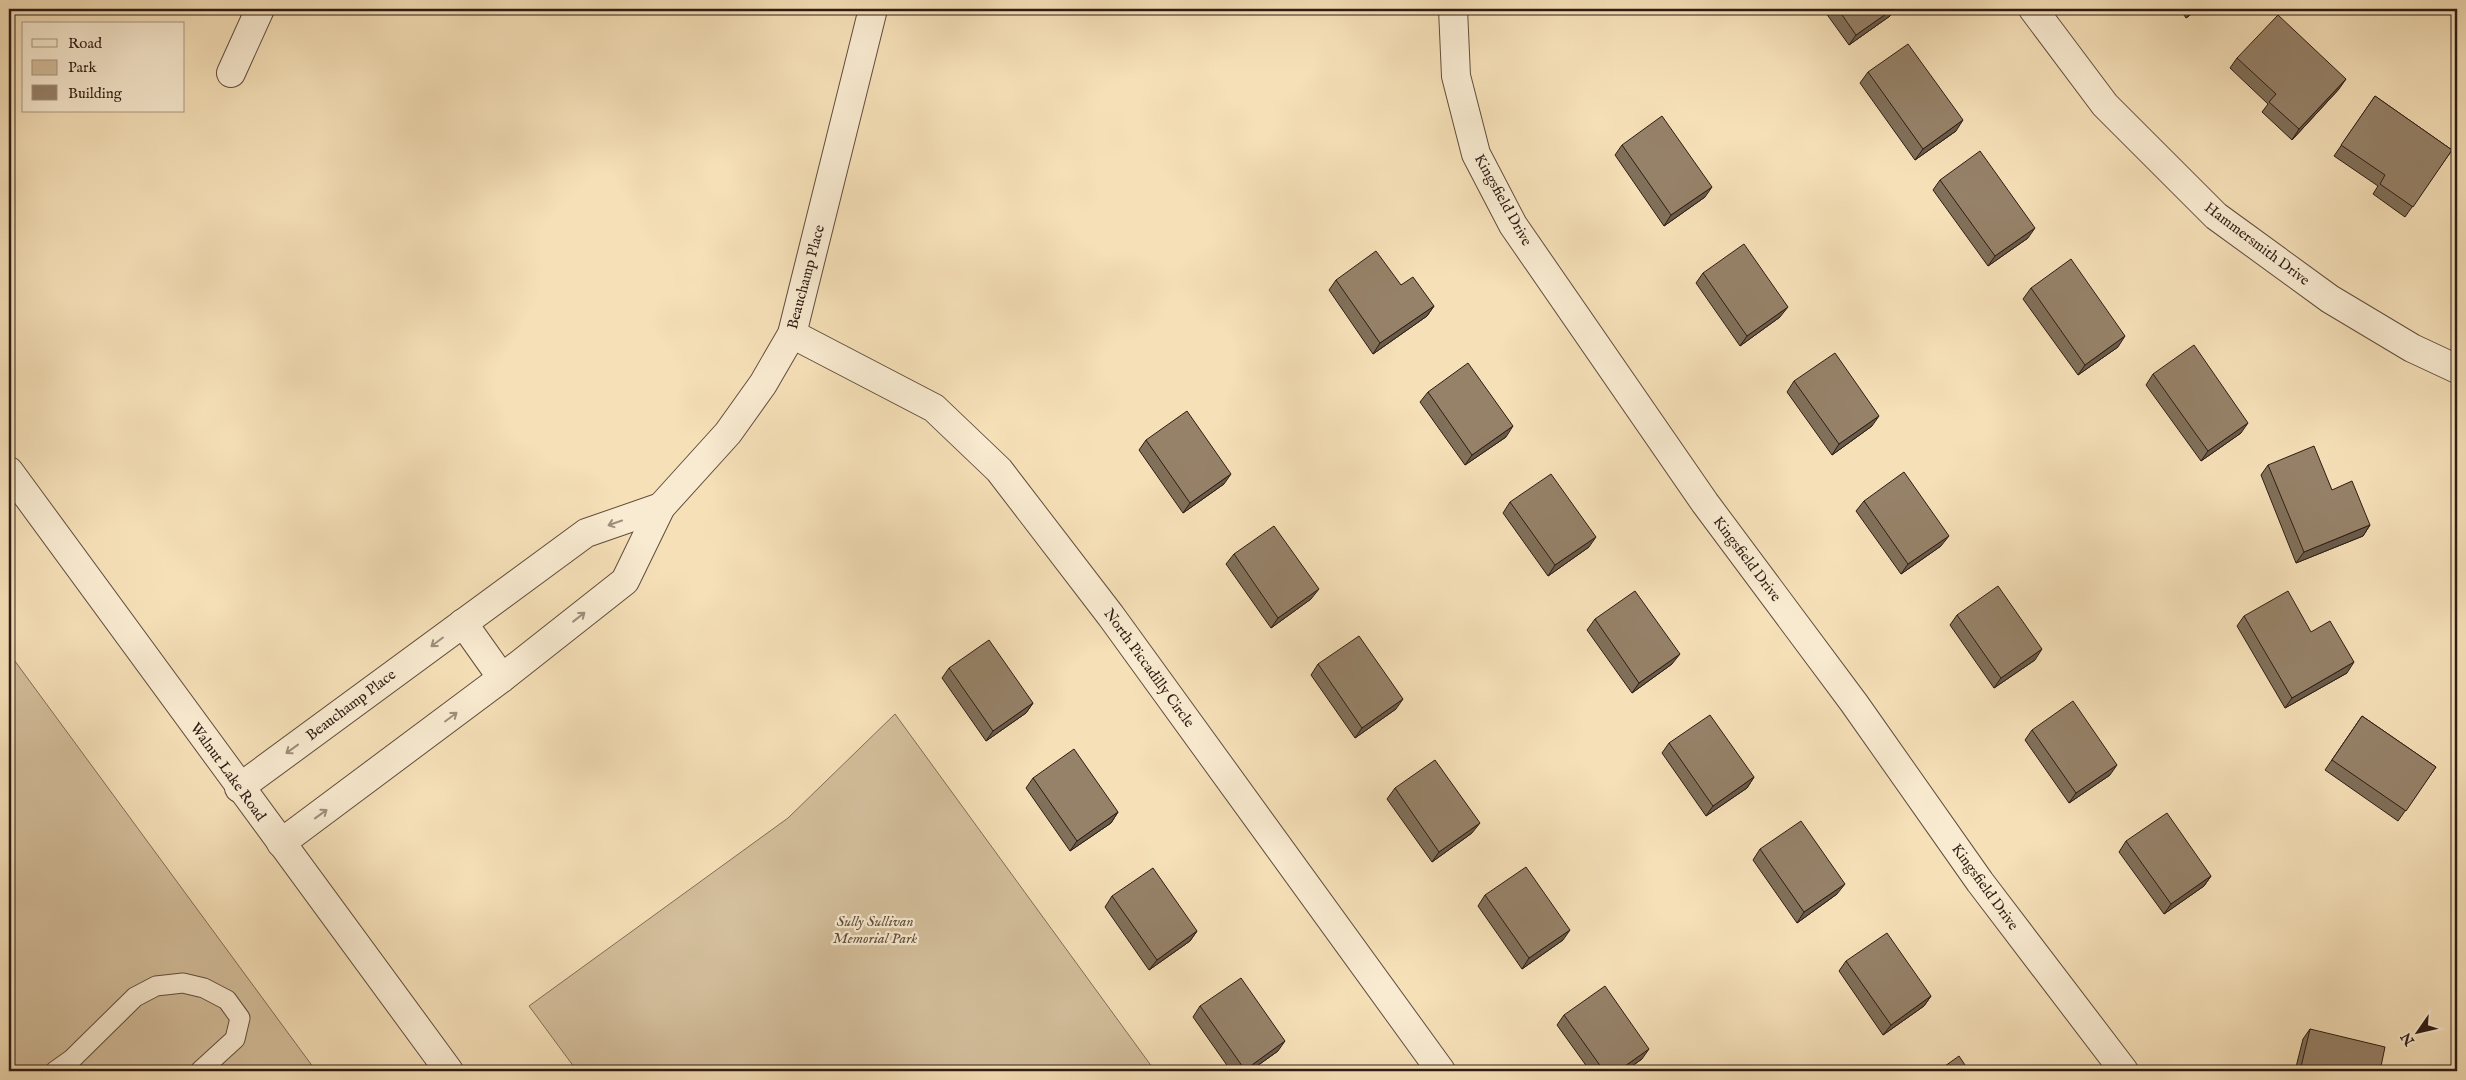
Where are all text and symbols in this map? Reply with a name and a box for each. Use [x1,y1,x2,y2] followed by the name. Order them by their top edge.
[22,22,185,112] legend
[68,34,103,53] text: Road
[68,58,98,77] text: Park
[68,84,123,103] text: Building
[1470,151,1536,249] street label: Kingsfield Drive
[2201,198,2314,290] street label: Hammersmith Drive
[783,222,829,331] street label: Beauchamp Place
[1709,512,1785,606] street label: Kingsfield Drive
[608,519,623,528] one-way arrow
[1099,605,1199,731] street label: North Piccadilly Circle
[572,612,586,622] one-way arrow
[430,637,444,647] one-way arrow
[302,665,400,745] street label: Beauchamp Place
[444,712,458,722] one-way arrow
[186,719,271,826] street label: Walnut Lake Road
[285,744,299,754] one-way arrow
[314,809,328,819] one-way arrow
[1947,840,2023,934] street label: Kingsfield Drive
[833,912,917,948] park label: Sully Sullivan Memorial Park
[2394,1008,2444,1058] north arrow
[2397,1029,2419,1050] text: N

